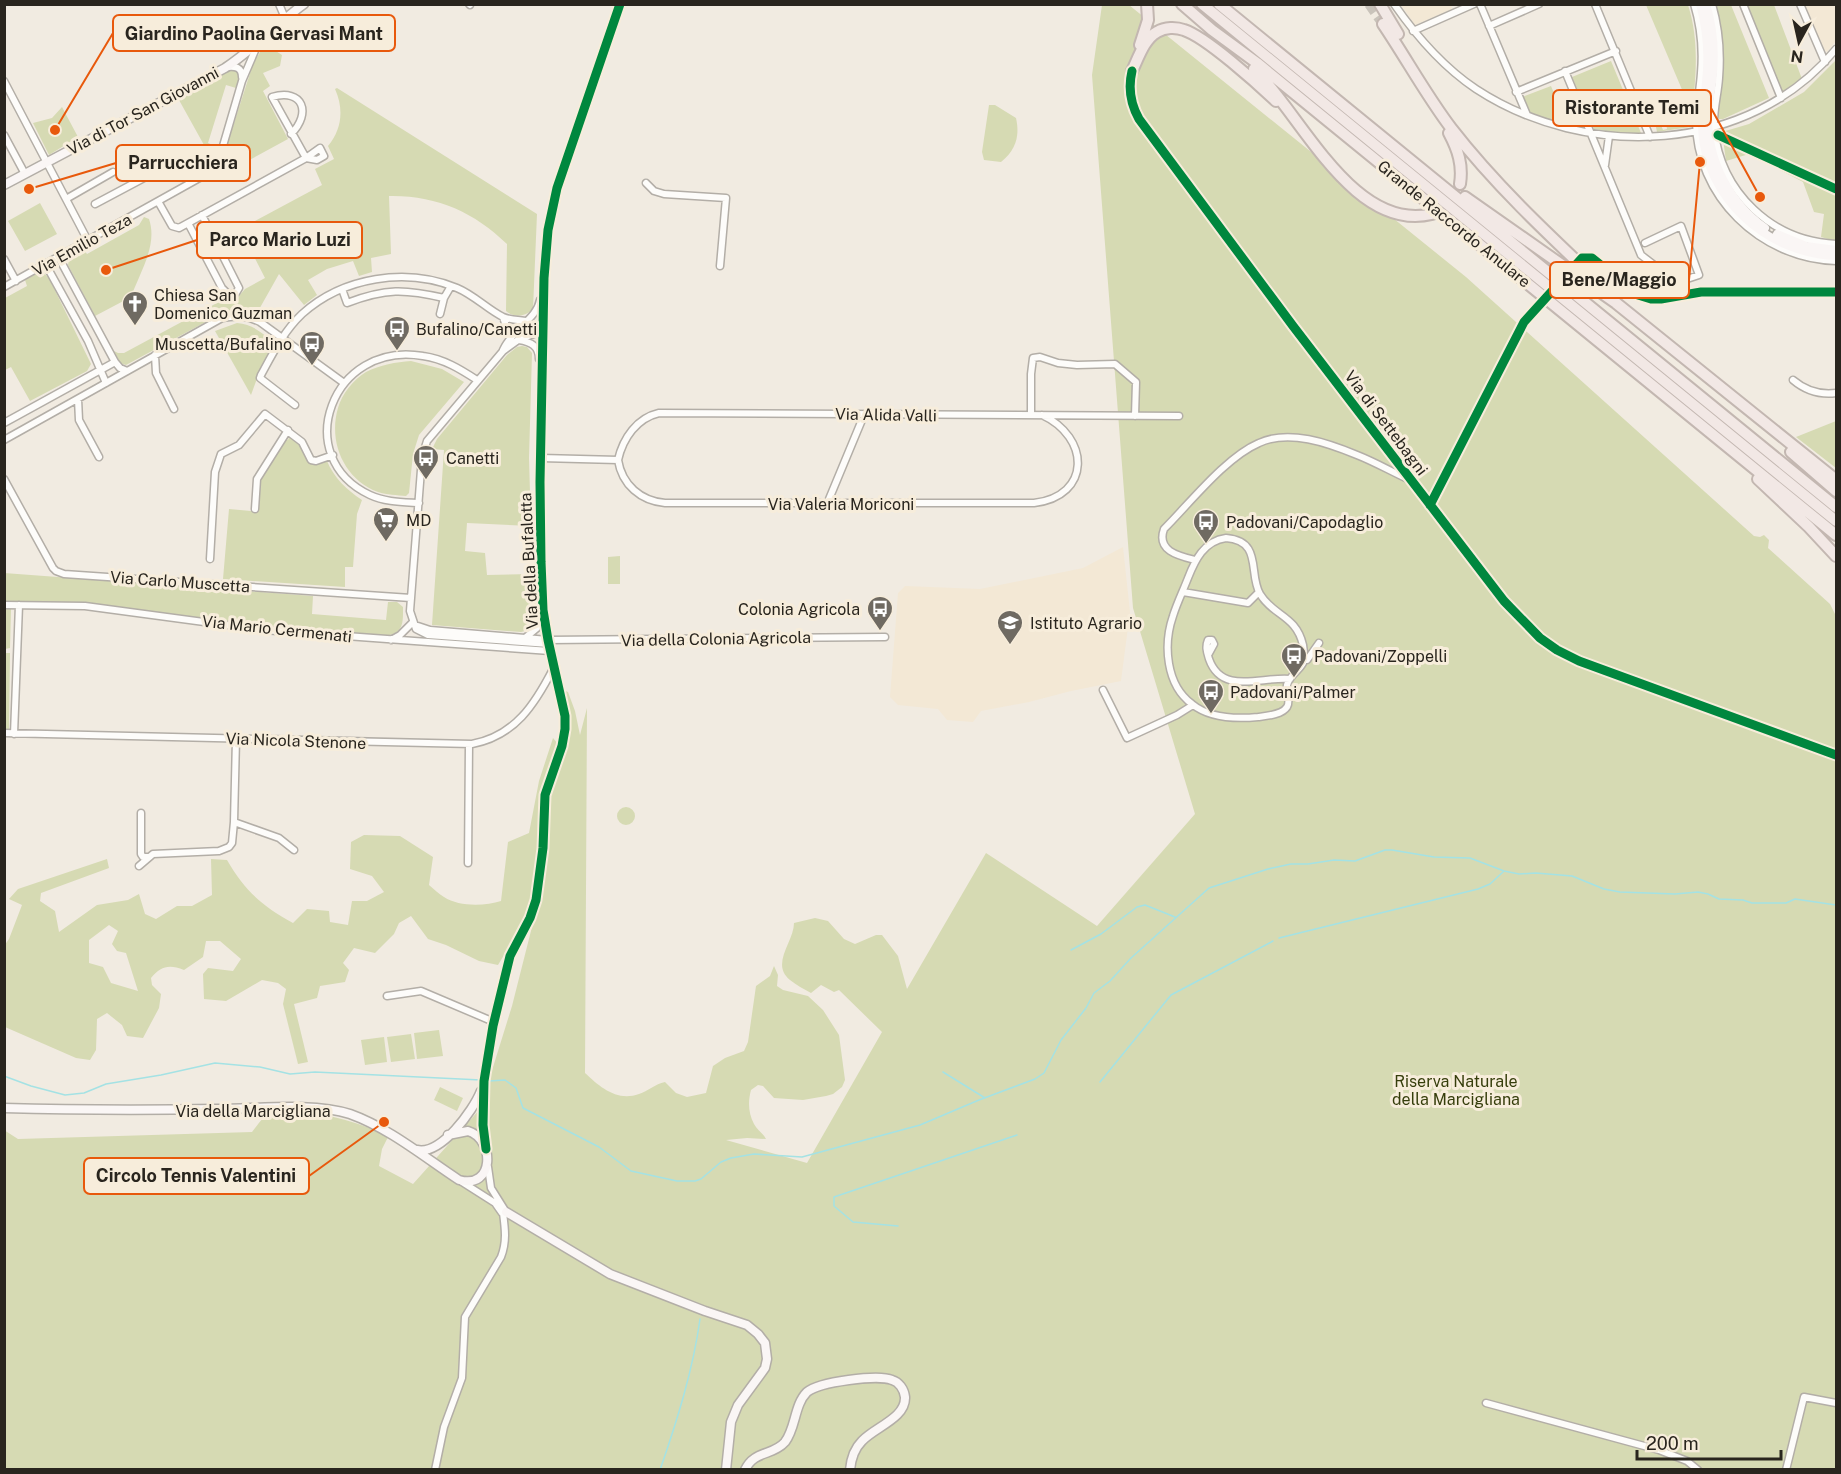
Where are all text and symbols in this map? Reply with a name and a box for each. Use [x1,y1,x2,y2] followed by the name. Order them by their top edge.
[1769,12,1829,72] north arrow
[113,15,395,51] callout: Giardino Paolina Gervasi Mant
[125,23,383,44] text: Giardino Paolina Gervasi Mant
[1789,46,1805,67] text: N
[64,63,222,159] street label: Via di Tor San Giovanni
[1553,90,1711,126] callout: Ristorante Temi
[1565,97,1699,118] text: Ristorante Temi
[116,145,250,181] callout: Parrucchiera
[128,152,238,173] text: Parrucchiera
[1374,156,1534,292] street label: Grande Raccordo Anulare
[29,210,135,280] street label: Via Emilio Teza
[197,222,362,258] callout: Parco Mario Luzi
[209,229,351,250] text: Parco Mario Luzi
[1550,262,1689,298] callout: Bene/Maggio
[1561,269,1677,290] text: Bene/Maggio
[154,286,292,323] place label: Chiesa San Domenico Guzman
[120,289,150,327] church icon: Chiesa San Domenico Guzman
[382,314,412,352] bus stop icon: Bufalino/Canetti
[416,320,537,339] place label: Bufalino/Canetti
[297,329,327,367] bus stop icon: Muscetta/Bufalino
[155,335,292,354] place label: Muscetta/Bufalino
[1340,367,1432,479] street label: Via di Settebagni
[835,405,937,425] street label: Via Alida Valli
[411,443,441,481] bus stop icon: Canetti
[446,449,499,468] place label: Canetti
[516,492,542,630] street label: Via della Bufalotta
[768,495,914,514] street label: Via Valeria Moriconi
[371,505,401,543] supermarket icon: MD
[1191,507,1221,545] bus stop icon: Padovani/Capodaglio
[406,511,431,530] place label: MD
[1226,513,1383,532] place label: Padovani/Capodaglio
[109,568,251,596] street label: Via Carlo Muscetta
[865,594,895,632] bus stop icon: Colonia Agricola
[738,600,860,619] place label: Colonia Agricola
[995,608,1025,646] school or university icon: Istituto Agrario
[201,612,353,646] street label: Via Mario Cermenati
[1030,614,1142,633] place label: Istituto Agrario
[621,628,811,650] street label: Via della Colonia Agricola
[1279,641,1309,679] bus stop icon: Padovani/Zoppelli
[1314,647,1447,666] place label: Padovani/Zoppelli
[1196,677,1226,715] bus stop icon: Padovani/Palmer
[1230,683,1356,702] place label: Padovani/Palmer
[225,729,367,753] street label: Via Nicola Stenone
[1392,1072,1520,1109] park label: Riserva Naturale della Marcigliana
[175,1102,331,1121] street label: Via della Marcigliana
[84,1158,309,1194] callout: Circolo Tennis Valentini
[96,1165,296,1186] text: Circolo Tennis Valentini
[1637,1423,1781,1461] scale bar
[1646,1433,1699,1454] text: 200 m

